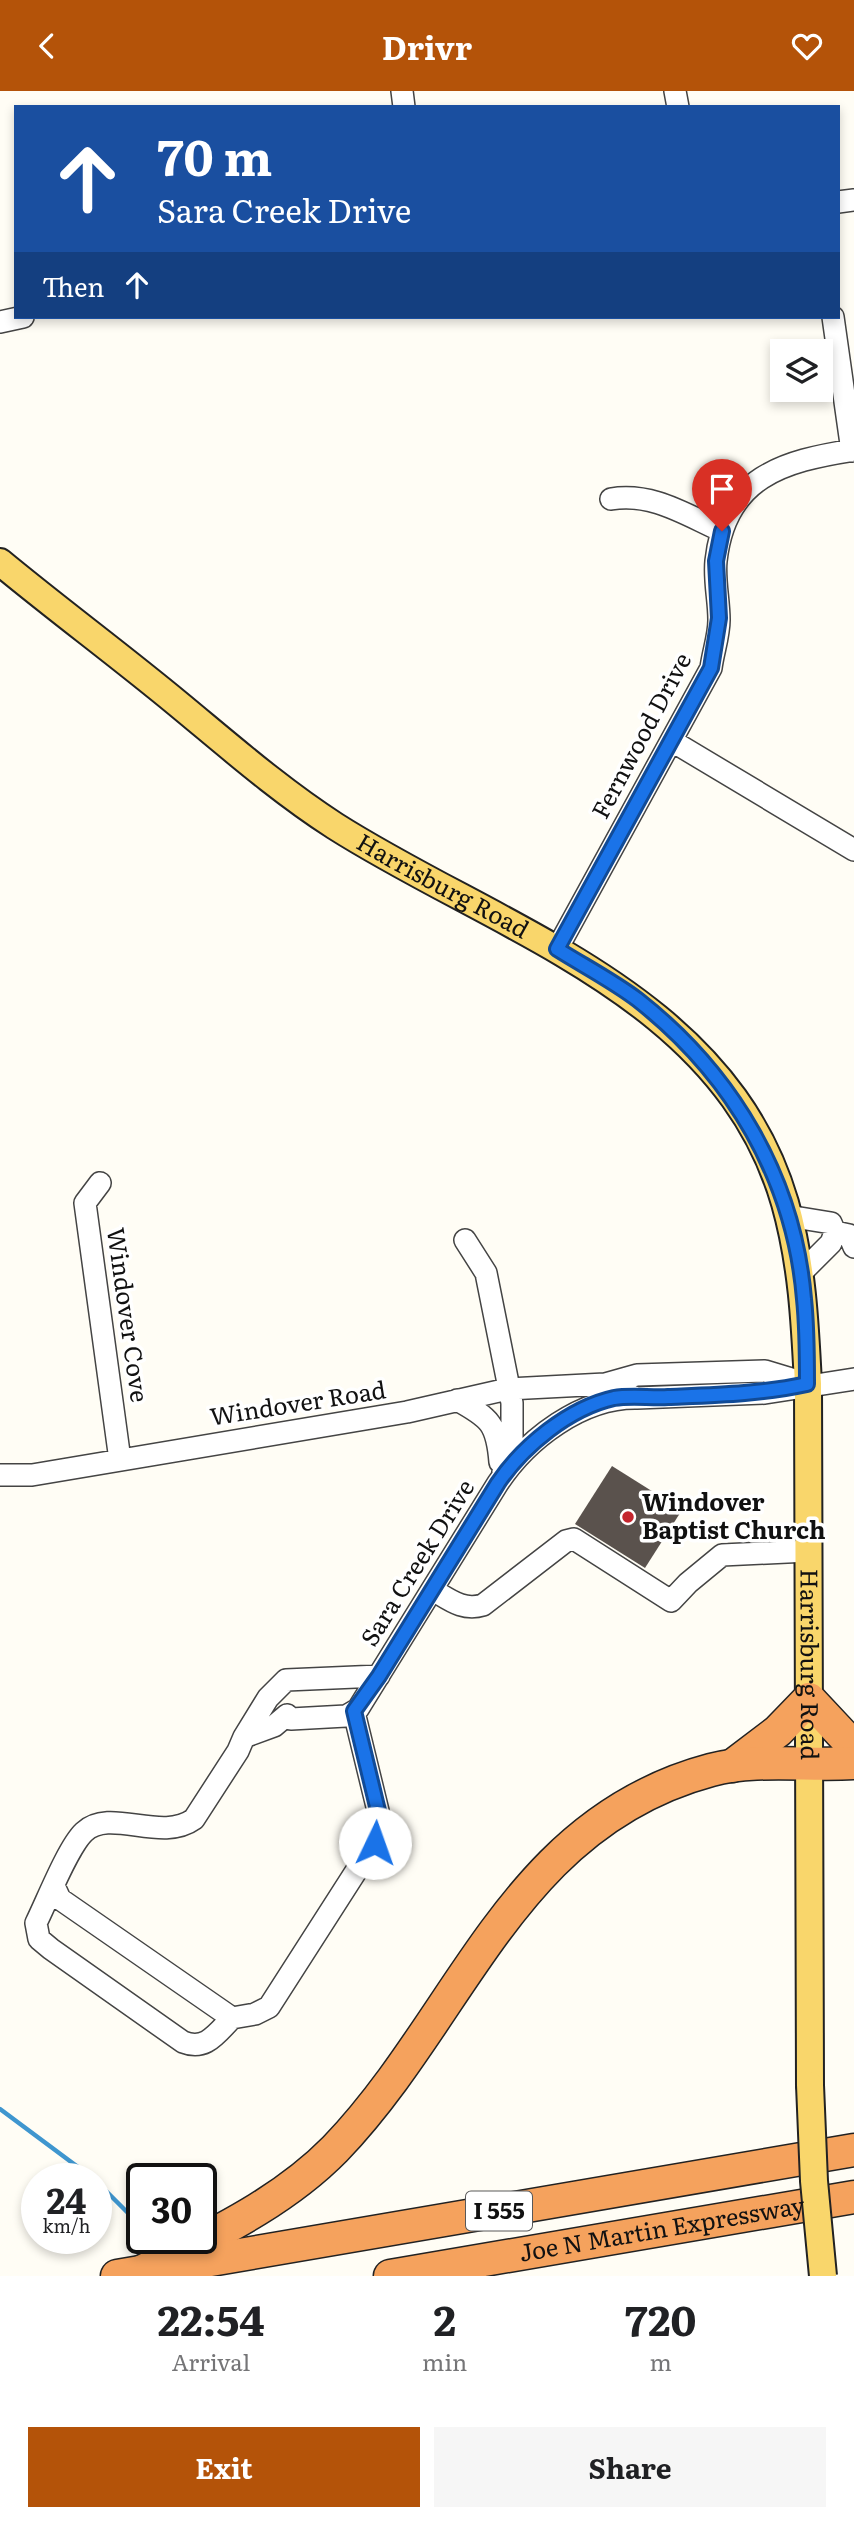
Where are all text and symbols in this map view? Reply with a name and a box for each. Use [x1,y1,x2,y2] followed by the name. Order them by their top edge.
[382,22,472,70] text: Drivr
[28,27,66,65] icon: back
[788,27,826,65] icon: heart
[157,118,272,191] text: 70 m
[42,133,133,224] icon: ahead
[157,185,411,233] text: Sara Creek Drive
[42,266,104,305] text: Then
[118,266,156,304] icon: ahead
[770,339,833,402] map controls
[770,339,833,402] button: layers
[692,459,752,531] pin
[703,470,741,508] icon: arrive
[581,646,698,824] street label: Fernwood Drive
[351,823,536,946] street label: Harrisburg Road
[100,1225,159,1404] street label: Windover Cove
[207,1370,388,1433] street label: Windover Road
[350,1471,481,1652] street label: Sara Creek Drive
[642,1483,826,1546] place label: Windover Baptist Church
[620,1509,636,1525] marker: Windover Baptist Church
[794,1569,829,1761] street label: Harrisburg Road
[338,1806,412,1880] position arrow
[126,2163,217,2254] speed limit sign: 30
[47,2173,86,2225] text: 24
[516,2186,807,2269] street label: Joe N Martin Expressway
[466,2191,532,2231] road number: I 555
[43,2212,90,2239] text: km/h
[158,2287,265,2349] text: 22:54
[433,2287,456,2349] text: 2
[625,2287,696,2349] text: 720
[172,2344,250,2378] text: Arrival
[422,2344,467,2378] text: min
[649,2344,672,2378] text: m
[28,2427,420,2507] button: Exit
[434,2427,826,2507] button: Share

